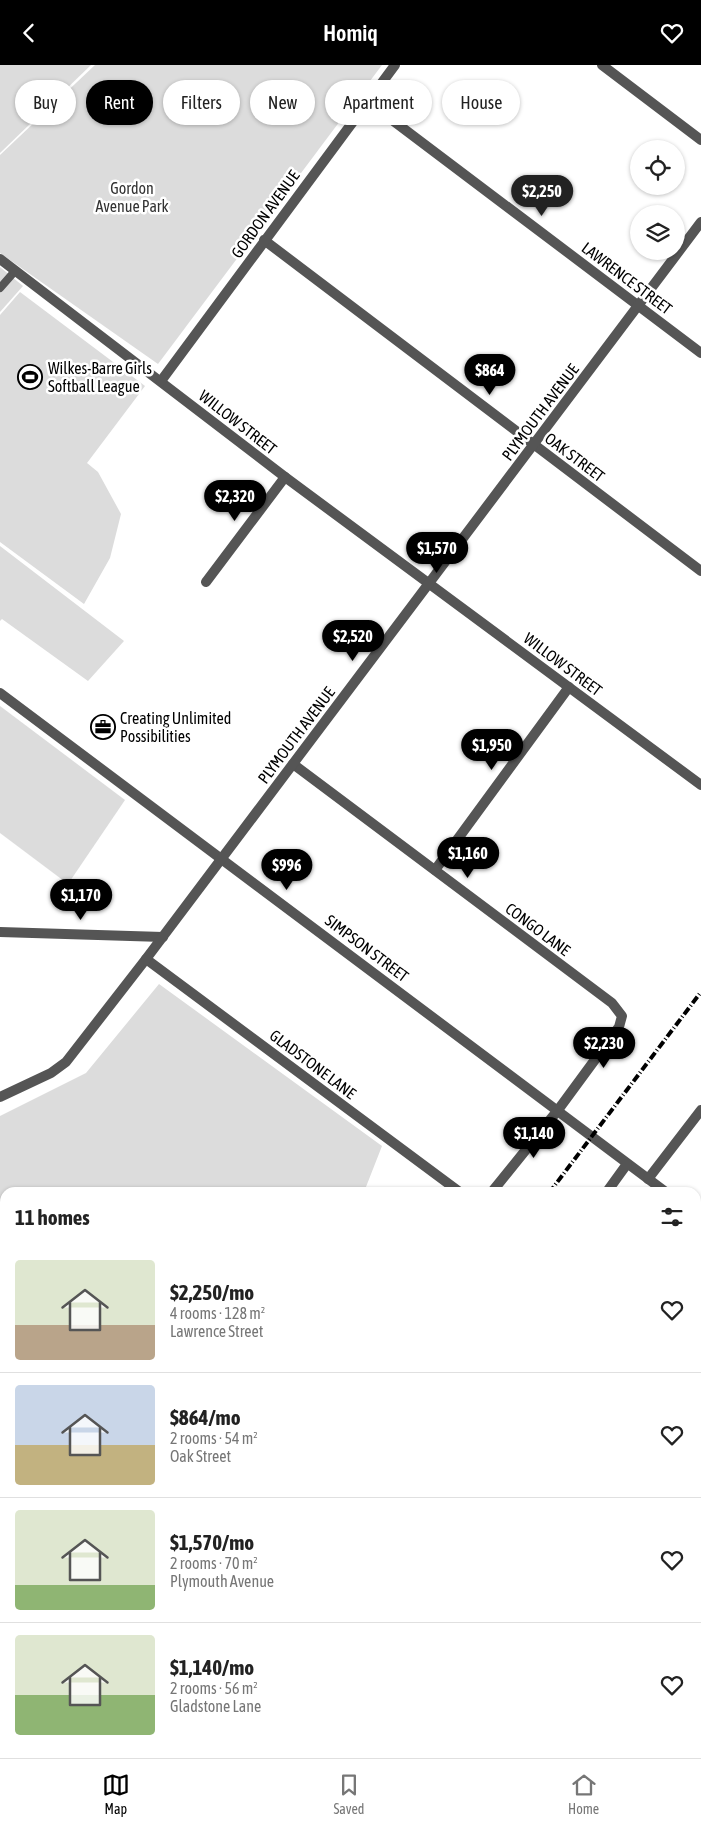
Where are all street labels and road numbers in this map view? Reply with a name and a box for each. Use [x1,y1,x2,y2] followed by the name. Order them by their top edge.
[227,167,303,261] street label: GORDON AVENUE
[578,238,676,318] street label: LAWRENCE STREET
[498,360,582,464] street label: PLYMOUTH AVENUE
[196,386,280,458] street label: WILLOW STREET
[542,429,608,485] street label: OAK STREET
[520,629,606,699] street label: WILLOW STREET
[254,683,338,787] street label: PLYMOUTH AVENUE
[502,899,574,959] street label: CONGO LANE
[322,911,412,985] street label: SIMPSON STREET
[266,1026,360,1102] street label: GLADSTONE LANE

